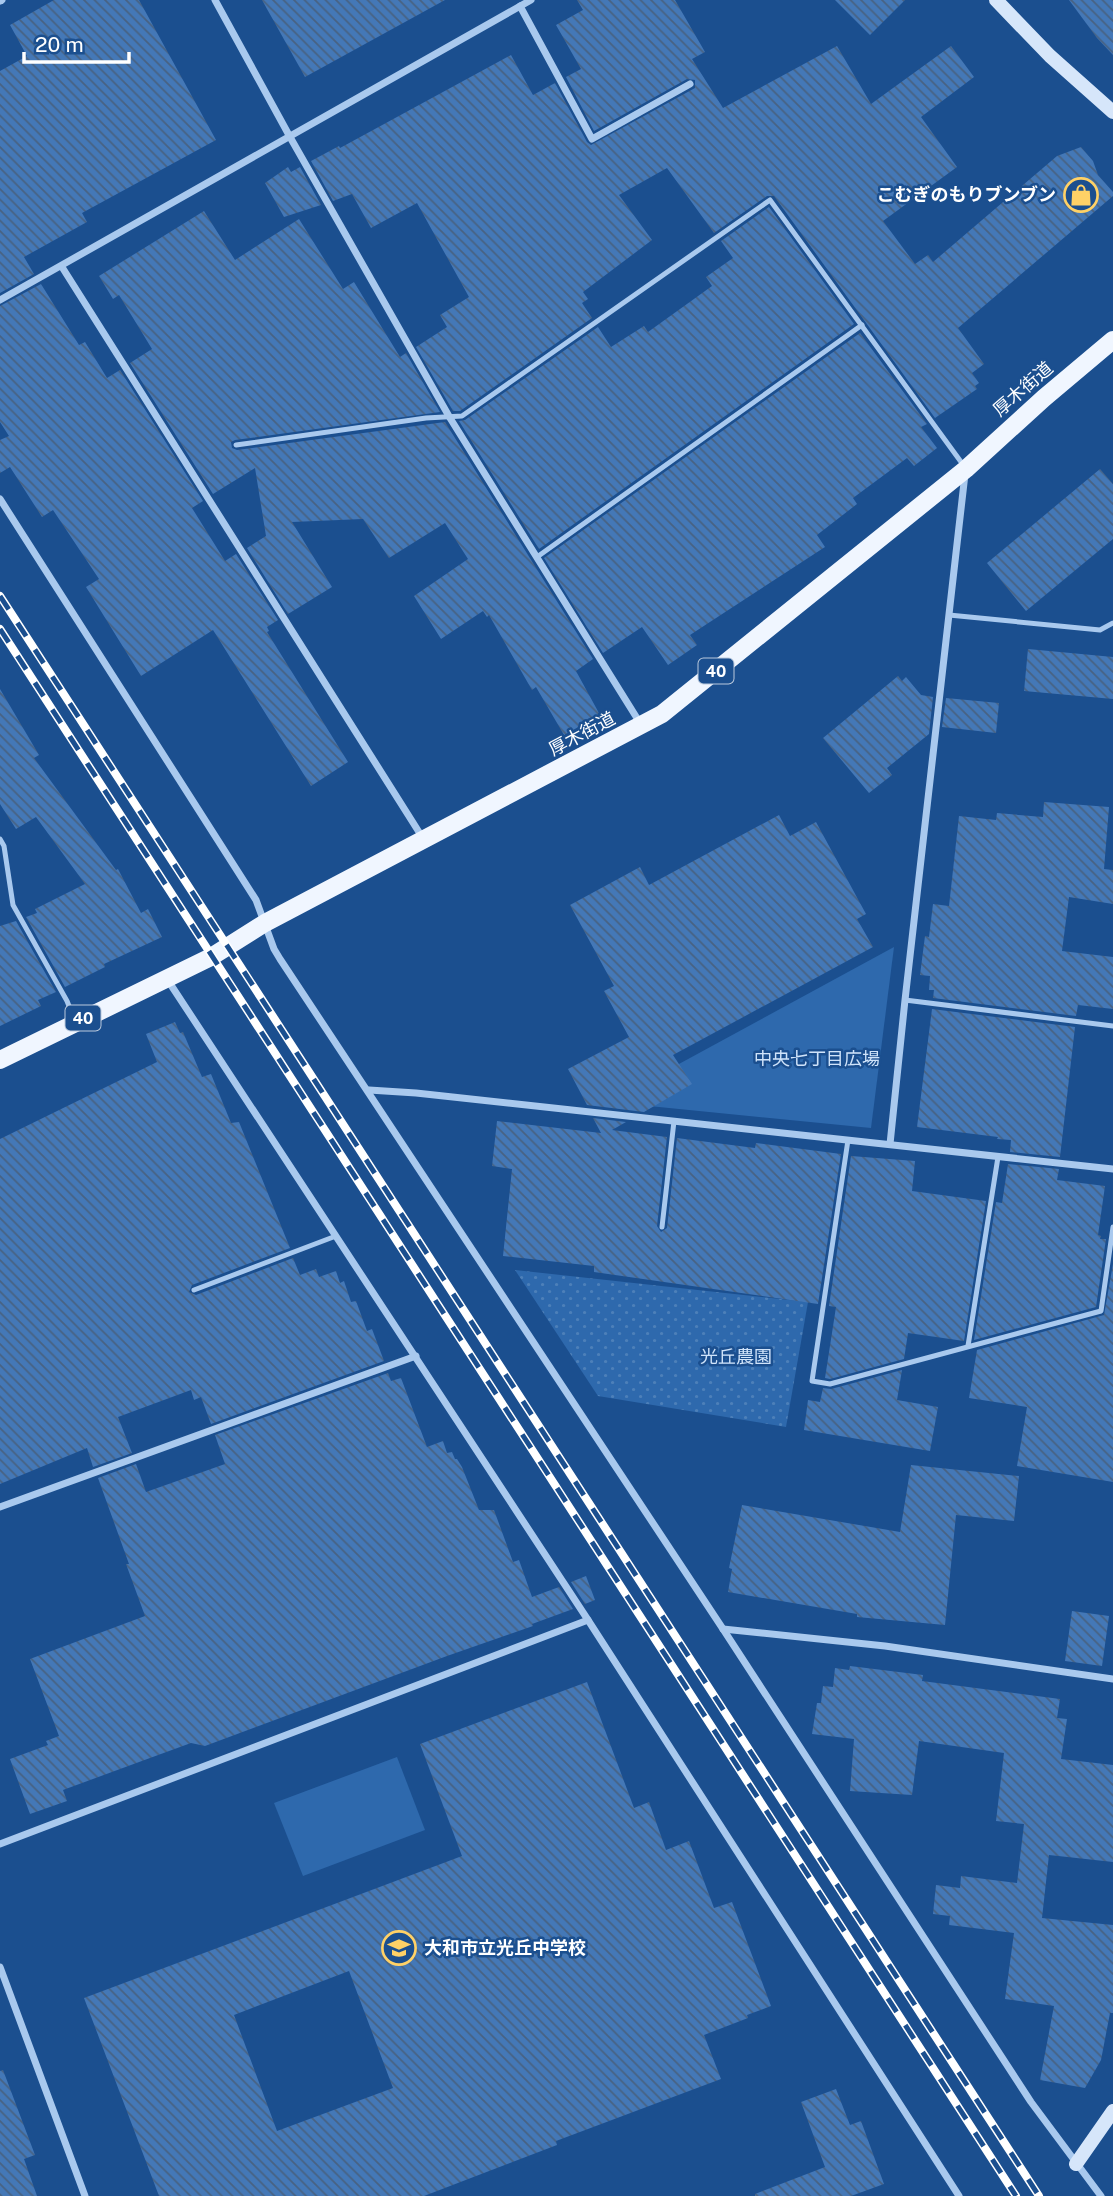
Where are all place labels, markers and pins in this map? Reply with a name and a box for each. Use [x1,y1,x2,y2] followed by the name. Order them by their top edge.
[1062,176,1100,214] shop icon: こむぎのもりブンブン
[877,184,1056,205] place label: こむぎのもりブンブン
[380,1929,418,1967] school or university icon: 大和市立光丘中学校
[424,1937,586,1958] place label: 大和市立光丘中学校

